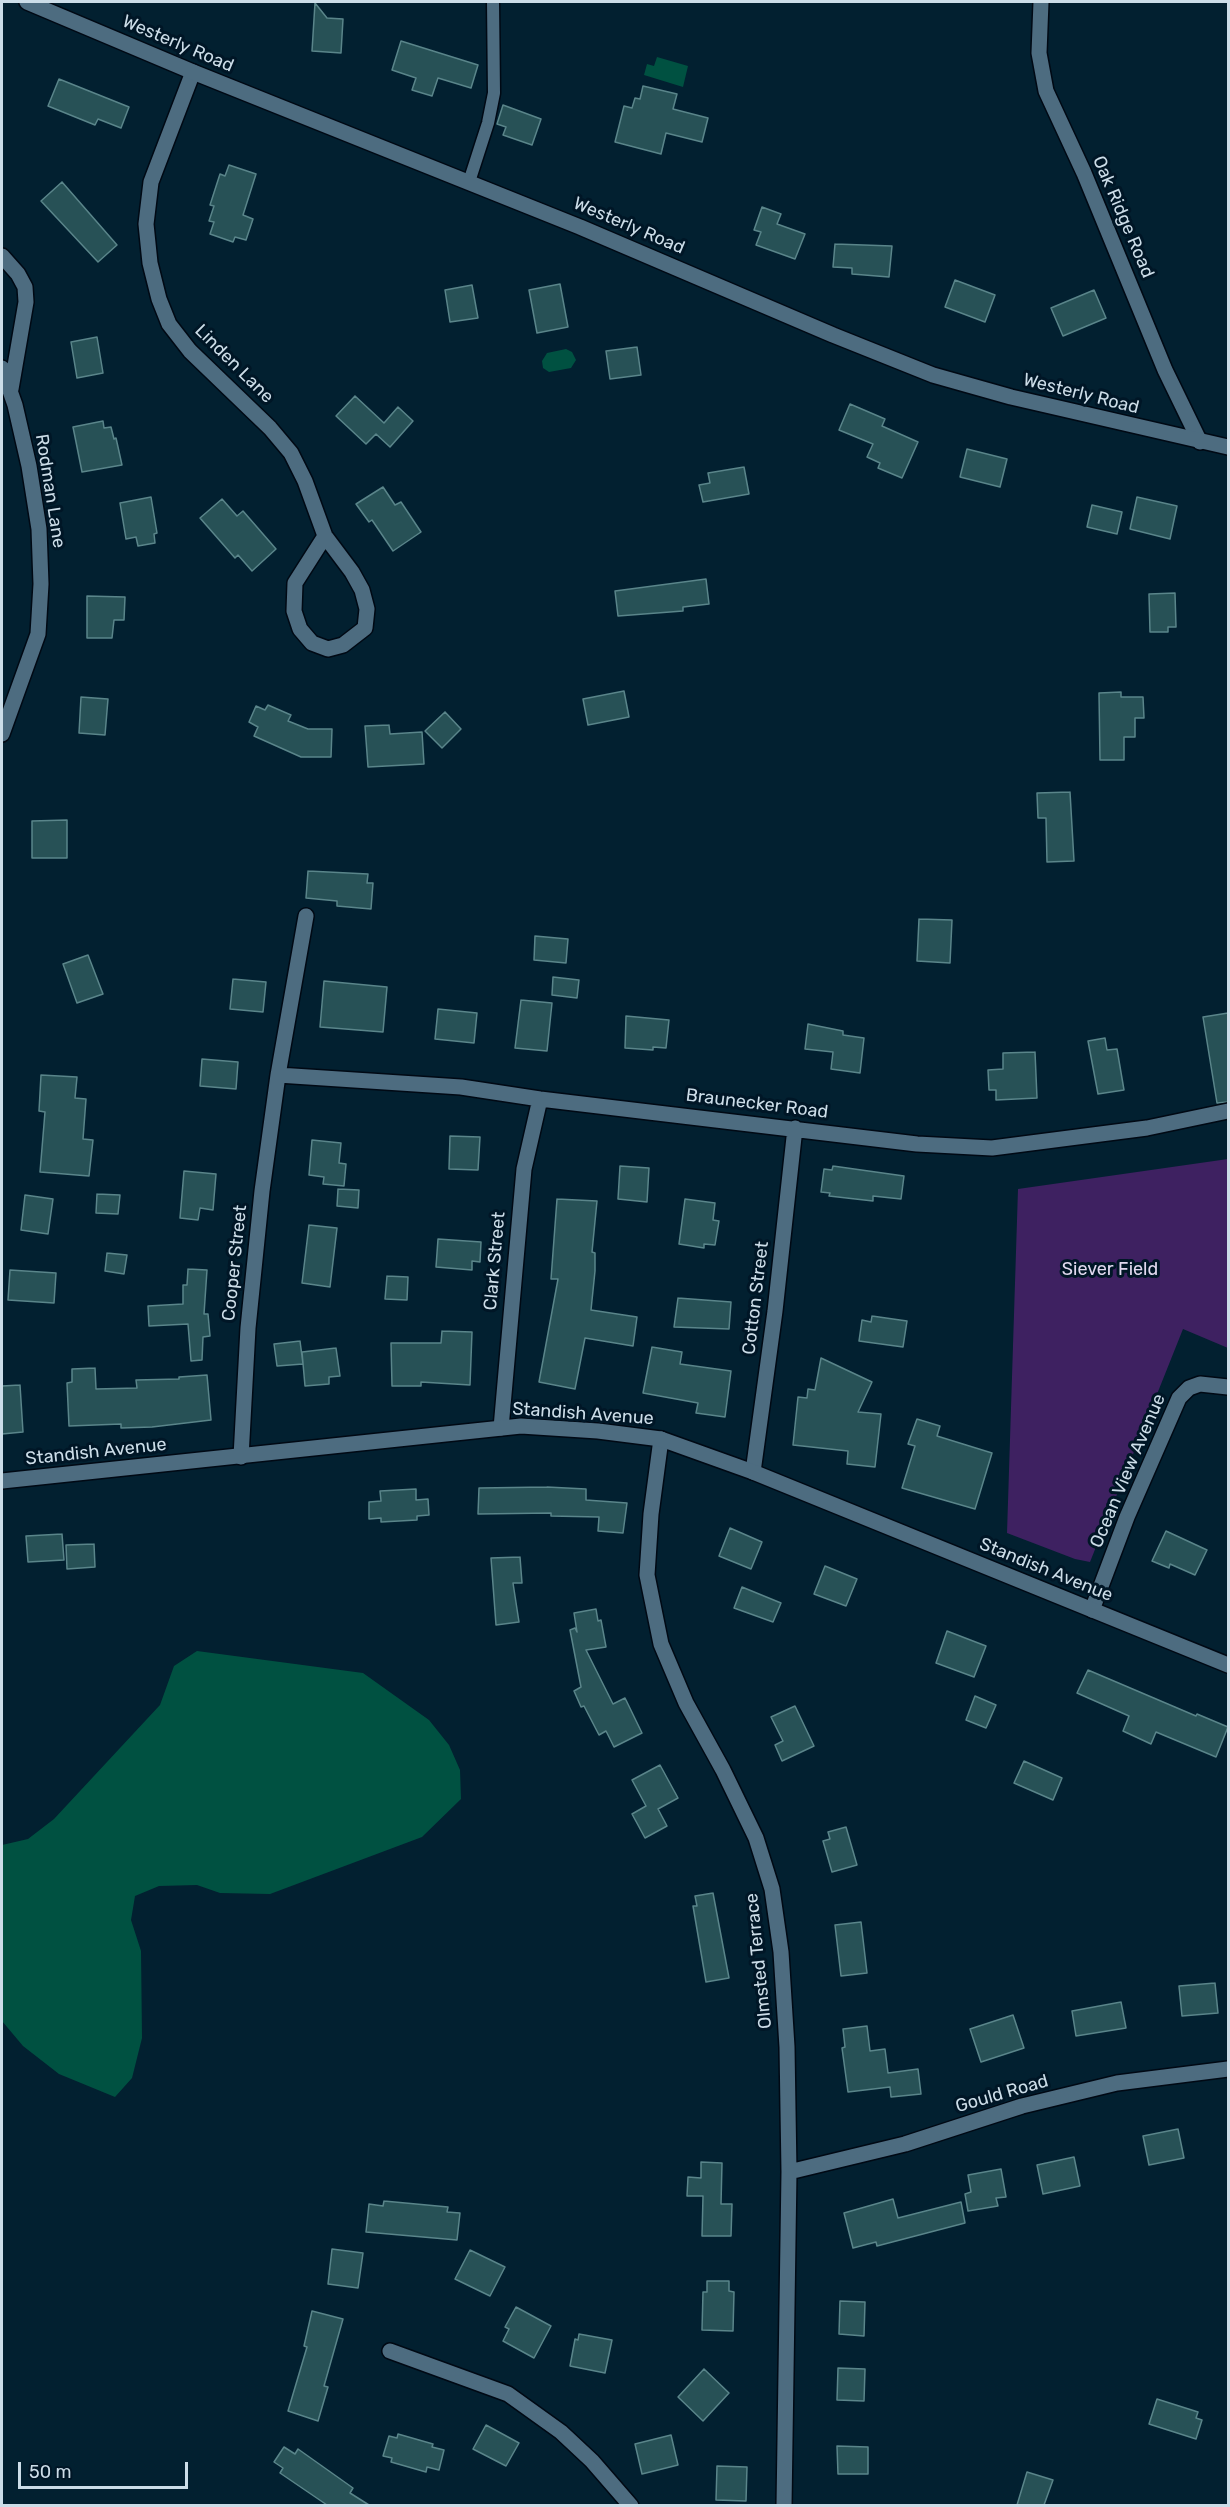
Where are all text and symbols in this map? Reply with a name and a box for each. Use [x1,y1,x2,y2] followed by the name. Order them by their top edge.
[119,11,237,77] street label: Westerly Road
[1088,153,1158,281] street label: Oak Ridge Road
[570,193,688,259] street label: Westerly Road
[190,320,278,408] street label: Linden Lane
[1021,369,1141,419] street label: Westerly Road
[30,433,70,549] street label: Rodman Lane
[685,1085,829,1123] street label: Braunecker Road
[218,1204,252,1322] street label: Cooper Street
[480,1211,510,1311] street label: Clark Street
[738,1240,774,1356] street label: Cotton Street
[1062,1259,1158,1281] park label: Siever Field
[1086,1391,1170,1551] street label: Ocean View Avenue
[512,1398,654,1430] street label: Standish Avenue
[24,1434,168,1470] street label: Standish Avenue
[976,1533,1116,1607] street label: Standish Avenue
[741,1892,777,2030] street label: Olmsted Terrace
[953,2070,1051,2118] street label: Gould Road
[21,2450,190,2488] scale bar
[29,2461,72,2483] text: 50 m

